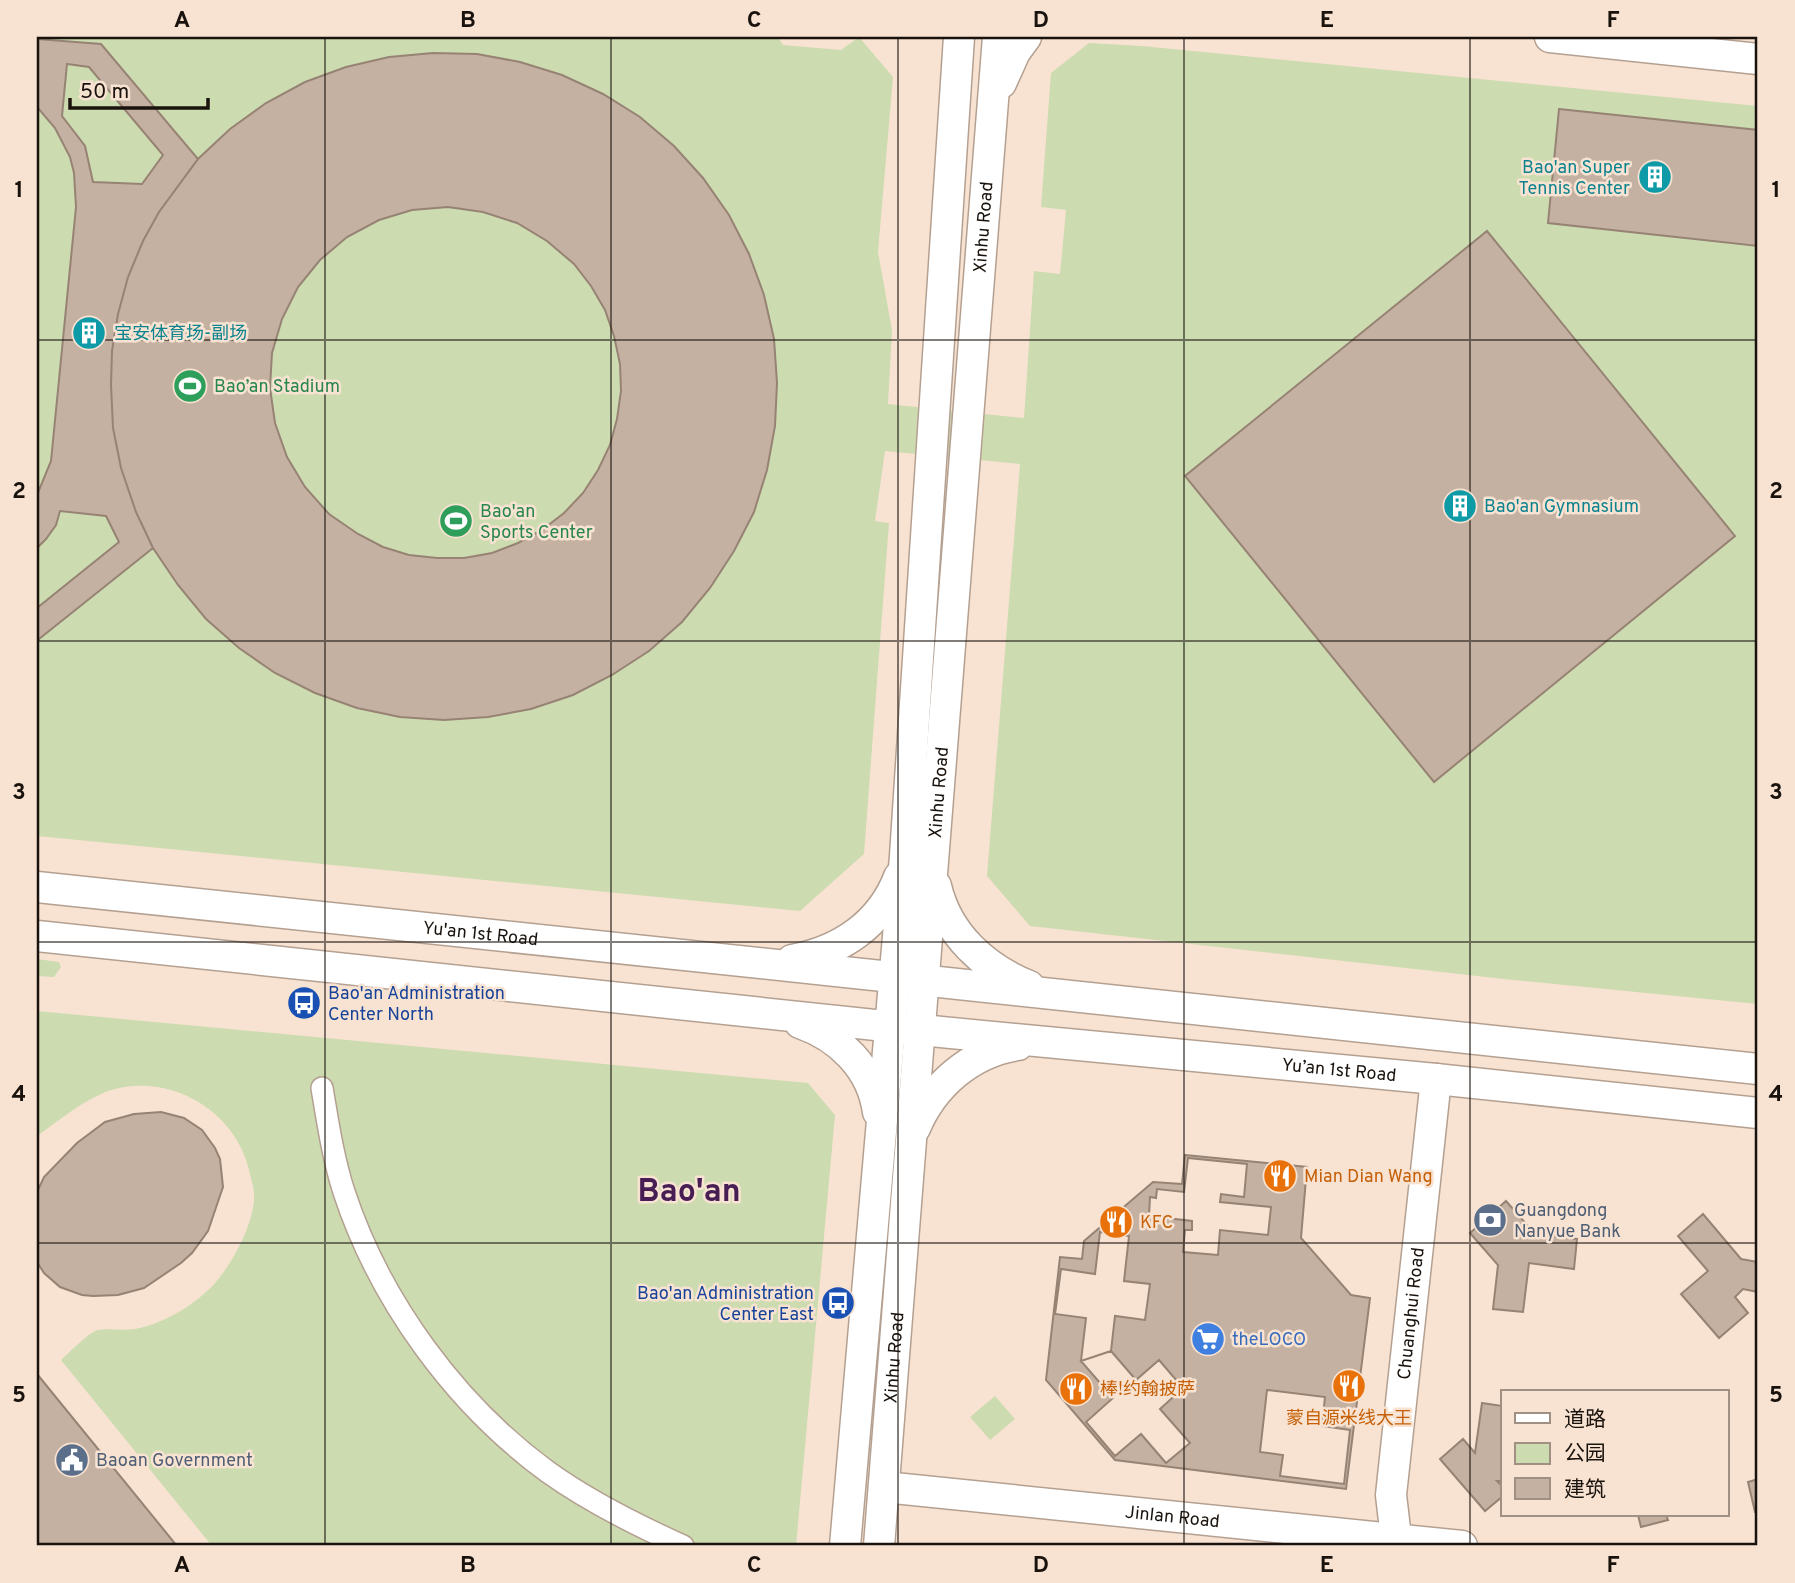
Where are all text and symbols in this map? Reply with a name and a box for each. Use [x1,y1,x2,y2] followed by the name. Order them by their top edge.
[174,7,190,36] text: A
[460,7,476,36] text: B
[747,7,761,36] text: C
[1033,7,1049,36] text: D
[1320,7,1334,36] text: E
[1606,7,1620,36] text: F
[70,66,208,110] scale bar
[80,79,129,106] text: 50 m
[1519,157,1630,201] place label: Bao'an Super Tennis Center
[1636,158,1674,196] building icon: Bao'an Super Tennis Center
[14,177,24,206] text: 1
[1771,177,1781,206] text: 1
[969,181,1000,274] street label: Xinhu Road
[70,314,108,352] building icon: 宝安体育场-副场
[114,323,247,346] place label: 宝安体育场-副场
[171,367,209,405] sports icon: Bao’an Stadium
[214,376,340,399] place label: Bao’an Stadium
[12,478,26,507] text: 2
[1769,478,1783,507] text: 2
[1441,487,1479,525] building icon: Bao'an Gymnasium
[1484,496,1639,519] place label: Bao'an Gymnasium
[480,501,593,545] place label: Bao'an Sports Center
[437,502,475,540] sports icon: Bao'an Sports Center
[925,746,955,839] street label: Xinhu Road
[12,779,26,808] text: 3
[1769,779,1783,808] text: 3
[422,917,539,952] street label: Yu'an 1st Road
[328,983,505,1027] place label: Bao'an Administration Center North
[285,984,323,1022] bus stop icon: Bao'an Administration Center North
[1281,1054,1397,1088] street label: Yu’an 1st Road
[12,1081,26,1110] text: 4
[1769,1081,1783,1110] text: 4
[1261,1157,1299,1195] restaurant icon: Mian Dian Wang
[1304,1166,1433,1189] place label: Mian Dian Wang
[637,1173,741,1213] district label: Bao'an
[1514,1200,1621,1244] place label: Guangdong Nanyue Bank
[1471,1201,1509,1239] bank icon: Guangdong Nanyue Bank
[1097,1203,1135,1241] restaurant icon: KFC
[1140,1212,1173,1235] place label: KFC
[1394,1246,1431,1381] street label: Chuanghui Road
[637,1283,814,1327] place label: Bao'an Administration Center East
[819,1284,857,1322] bus stop icon: Bao'an Administration Center East
[880,1311,910,1404] street label: Xinhu Road
[1189,1320,1227,1358] supermarket icon: theLOCO
[1232,1329,1306,1352] place label: theLOCO
[1330,1367,1368,1405] restaurant icon: 蒙自源·米线大王
[1057,1370,1095,1408] restaurant icon: 棒!约翰披萨
[1100,1379,1195,1402] place label: 棒!约翰披萨
[12,1382,26,1411] text: 5
[1769,1382,1783,1411] text: 5
[1501,1390,1728,1516] legend
[1564,1407,1606,1434] text: 道路
[1286,1408,1412,1431] place label: 蒙自源·米线大王
[53,1441,91,1479] public building icon: Baoan Government
[1564,1441,1606,1468] text: 公园
[96,1450,253,1473] place label: Baoan Government
[1564,1477,1606,1504] text: 建筑
[1124,1502,1221,1534] street label: Jinlan Road
[174,1552,190,1581] text: A
[460,1552,476,1581] text: B
[747,1552,761,1581] text: C
[1033,1552,1049,1581] text: D
[1320,1552,1334,1581] text: E
[1606,1552,1620,1581] text: F

